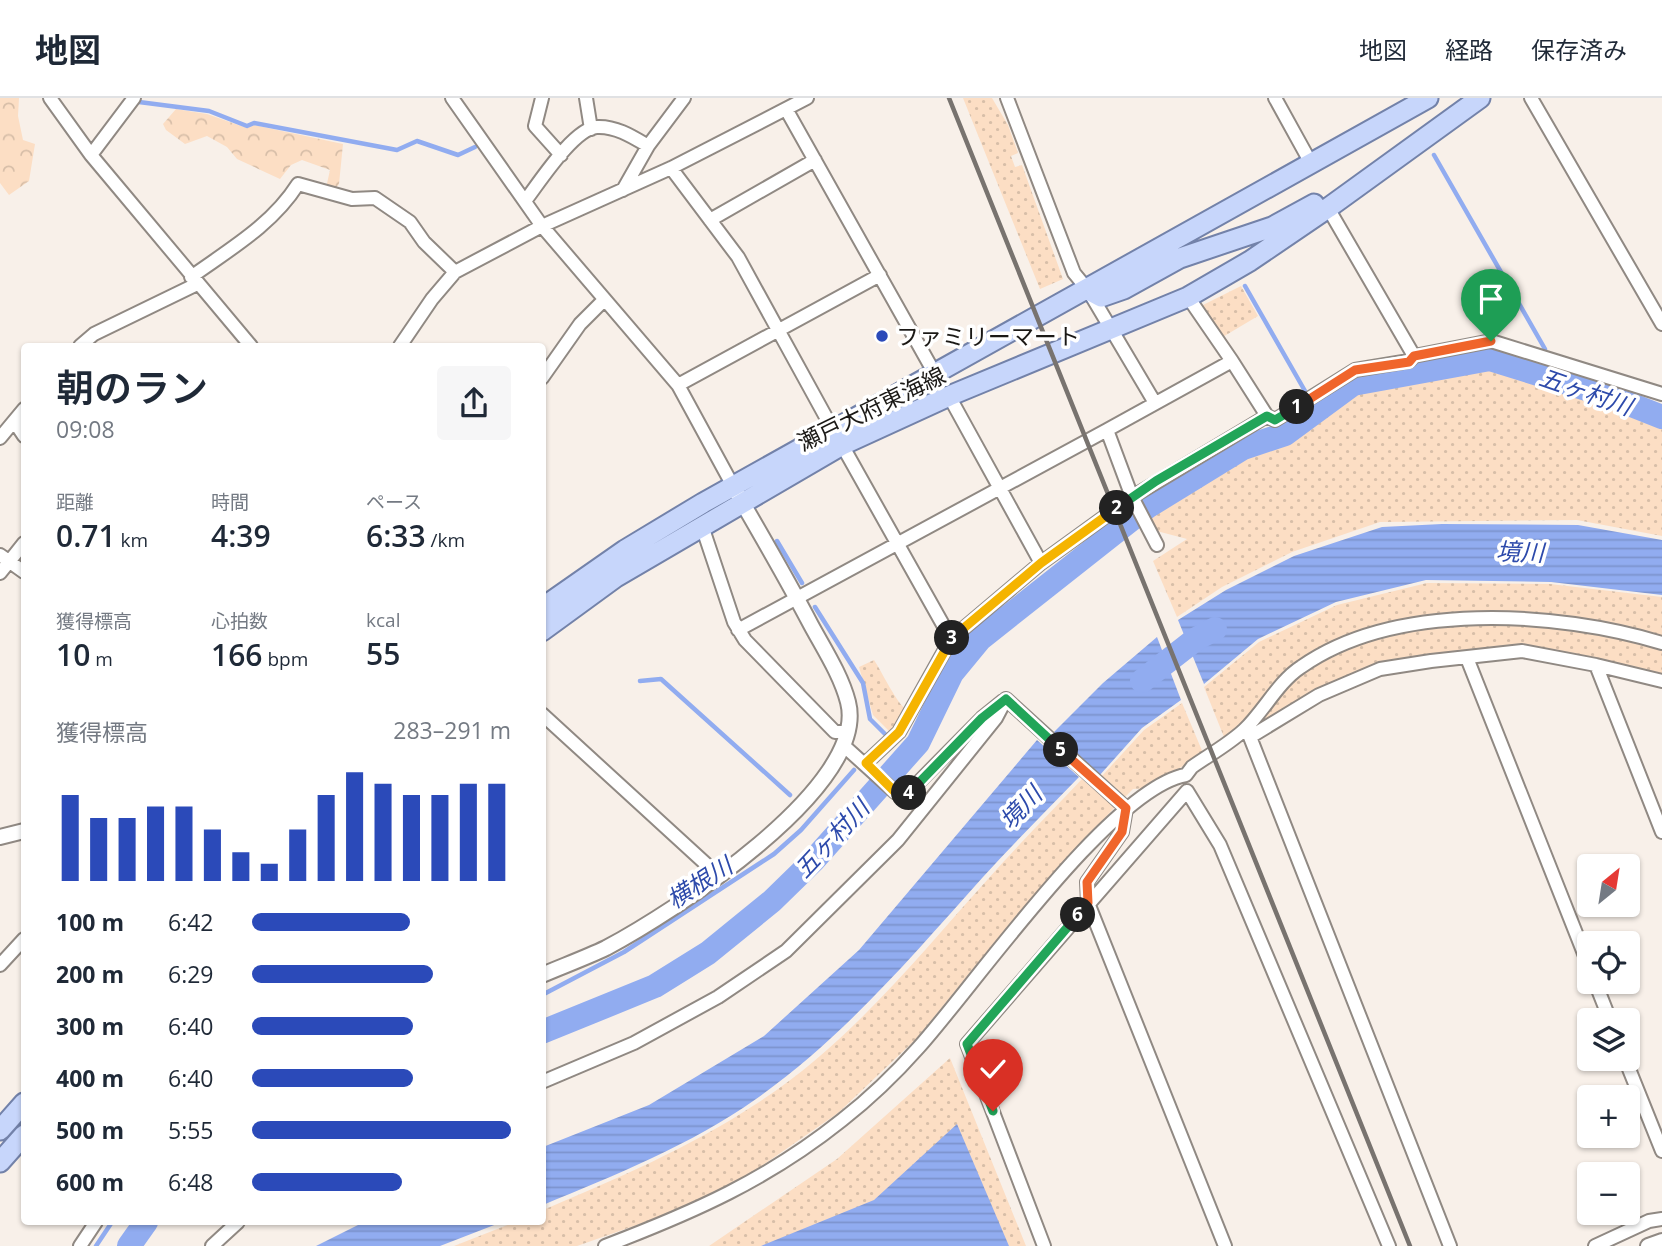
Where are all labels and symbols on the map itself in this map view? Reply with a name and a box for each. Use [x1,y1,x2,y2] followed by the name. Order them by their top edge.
[1461,269,1521,341] pin
[896,320,1080,352] place label: ファミリーマート
[874,328,890,344] marker: ファミリーマート
[792,358,950,458] street label: 瀬戸大府東海線
[1535,360,1640,423] water label: 五ヶ村川
[1280,390,1314,424] pin: 1
[1100,490,1134,526] pin: 2
[1495,534,1548,568] water label: 境川
[934,620,970,656] pin: 3
[1044,732,1078,768] pin: 5
[892,776,926,810] pin: 4
[991,776,1051,836] water label: 境川
[786,789,878,884] water label: 五ヶ村川
[660,847,741,915] water label: 横根川
[1577,854,1640,917] north arrow
[1060,898,1096,932] pin: 6
[963,1039,1023,1111] pin

